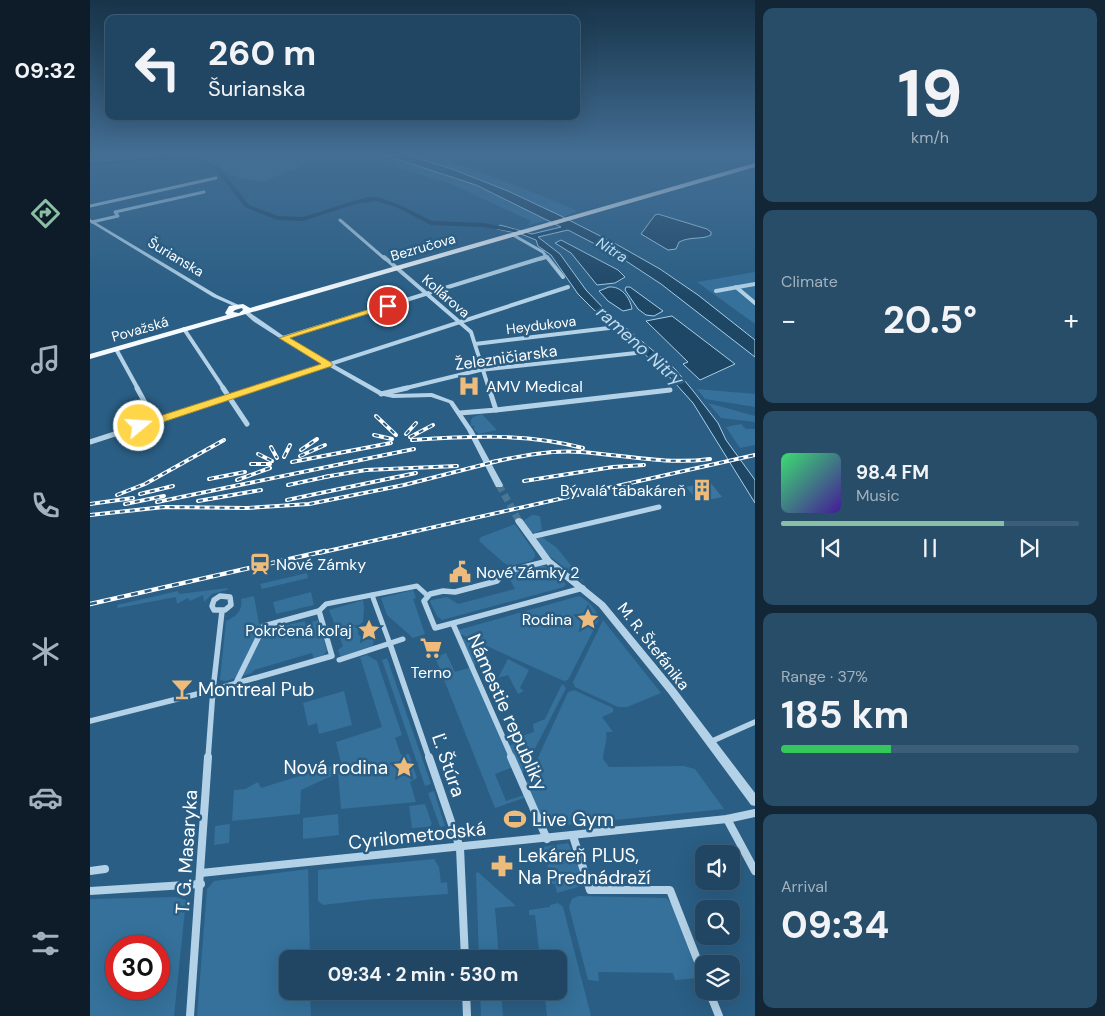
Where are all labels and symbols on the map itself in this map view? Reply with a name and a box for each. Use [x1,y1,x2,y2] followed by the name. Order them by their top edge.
[388,229,458,265] street label: Bezručova
[145,233,207,281] street label: Šurianska
[592,233,632,267] water label: Nitra
[418,270,474,322] street label: Kollárova
[367,285,409,327] pin
[591,300,689,392] water label: rameno Nitry
[109,312,171,346] street label: Považská
[505,312,577,338] street label: Heydukova
[454,340,559,375] street label: Železničiarska
[456,373,482,399] hospital icon: AMV Medical
[486,376,583,397] place label: AMV Medical
[112,399,164,451] position arrow
[689,477,715,503] building icon: Bývalá tabakáreň
[560,480,686,501] place label: Bývalá tabakáreň
[247,551,273,577] station icon: Nové Zámky
[276,554,366,575] place label: Nové Zámky
[447,559,473,585] public building icon: Nové Zámky 2
[476,562,580,583] place label: Nové Zámky 2
[613,598,694,694] street label: M. R. Štefánika
[575,606,601,632] place icon: Rodina
[522,609,572,630] place label: Rodina
[356,617,382,643] place icon: Pokrčená koľaj
[245,620,352,641] place label: Pokrčená koľaj
[462,630,554,795] street label: Námestie republiky
[418,635,444,661] supermarket icon: Terno
[410,662,452,683] place label: Terno
[169,676,195,702] bar icon: Montreal Pub
[198,677,315,702] place label: Montreal Pub
[426,730,471,800] street label: Ľ. Štúra
[391,754,417,780] place icon: Nová rodina
[283,755,388,780] place label: Nová rodina
[170,789,203,915] street label: T. G. Masaryka
[502,806,528,832] sports icon: Live Gym
[532,807,614,832] place label: Live Gym
[347,816,487,855] street label: Cyrilometodská
[518,843,651,890] place label: Lekáreň PLUS, Na Prednádraží
[489,853,515,879] pharmacy icon: Lekáreň PLUS, Na Prednádraží
[105,935,170,1000] speed limit sign: 30

